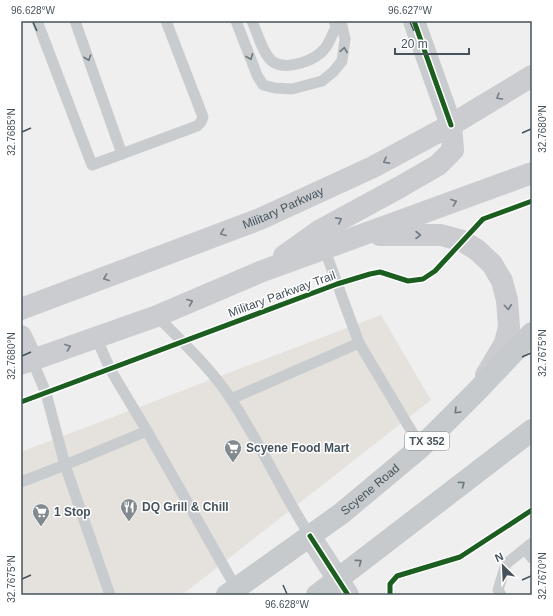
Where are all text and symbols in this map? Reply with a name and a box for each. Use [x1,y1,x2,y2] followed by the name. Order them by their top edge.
[11,5,56,16] text: 96.628°W
[388,5,433,16] text: 96.627°W
[395,30,469,56] scale bar
[401,37,428,51] text: 20 m
[339,47,347,53] one-way arrow
[83,54,92,61] one-way arrow
[246,54,254,61] one-way arrow
[496,92,503,99] one-way arrow
[537,105,548,153] text: 32.7680°N
[6,108,17,156] text: 32.7685°N
[382,156,390,163] one-way arrow
[241,184,326,232] street label: Military Parkway
[450,198,457,206] one-way arrow
[335,217,342,225] one-way arrow
[220,229,227,237] one-way arrow
[415,231,421,239] one-way arrow
[226,268,338,320] street label: Military Parkway Trail
[103,273,110,281] one-way arrow
[187,298,194,306] one-way arrow
[503,304,512,310] one-way arrow
[537,329,548,377] text: 32.7675°N
[6,332,17,380] text: 32.7680°N
[65,343,72,352] one-way arrow
[454,406,462,414] one-way arrow
[405,432,449,450] road number: TX 352
[223,438,243,463] supermarket icon: Scyene Food Mart
[246,441,349,455] place label: Scyene Food Mart
[338,461,402,518] street label: Scyene Road
[458,481,465,488] one-way arrow
[119,497,139,522] restaurant icon: DQ Grill & Chill
[142,500,229,514] place label: DQ Grill & Chill
[31,502,51,527] supermarket icon: 1 Stop
[54,505,91,519] place label: 1 Stop
[483,546,523,586] north arrow
[493,550,505,564] text: N
[537,552,548,600] text: 32.7670°N
[6,555,17,603] text: 32.7675°N
[355,560,362,567] one-way arrow
[265,599,310,610] text: 96.628°W

